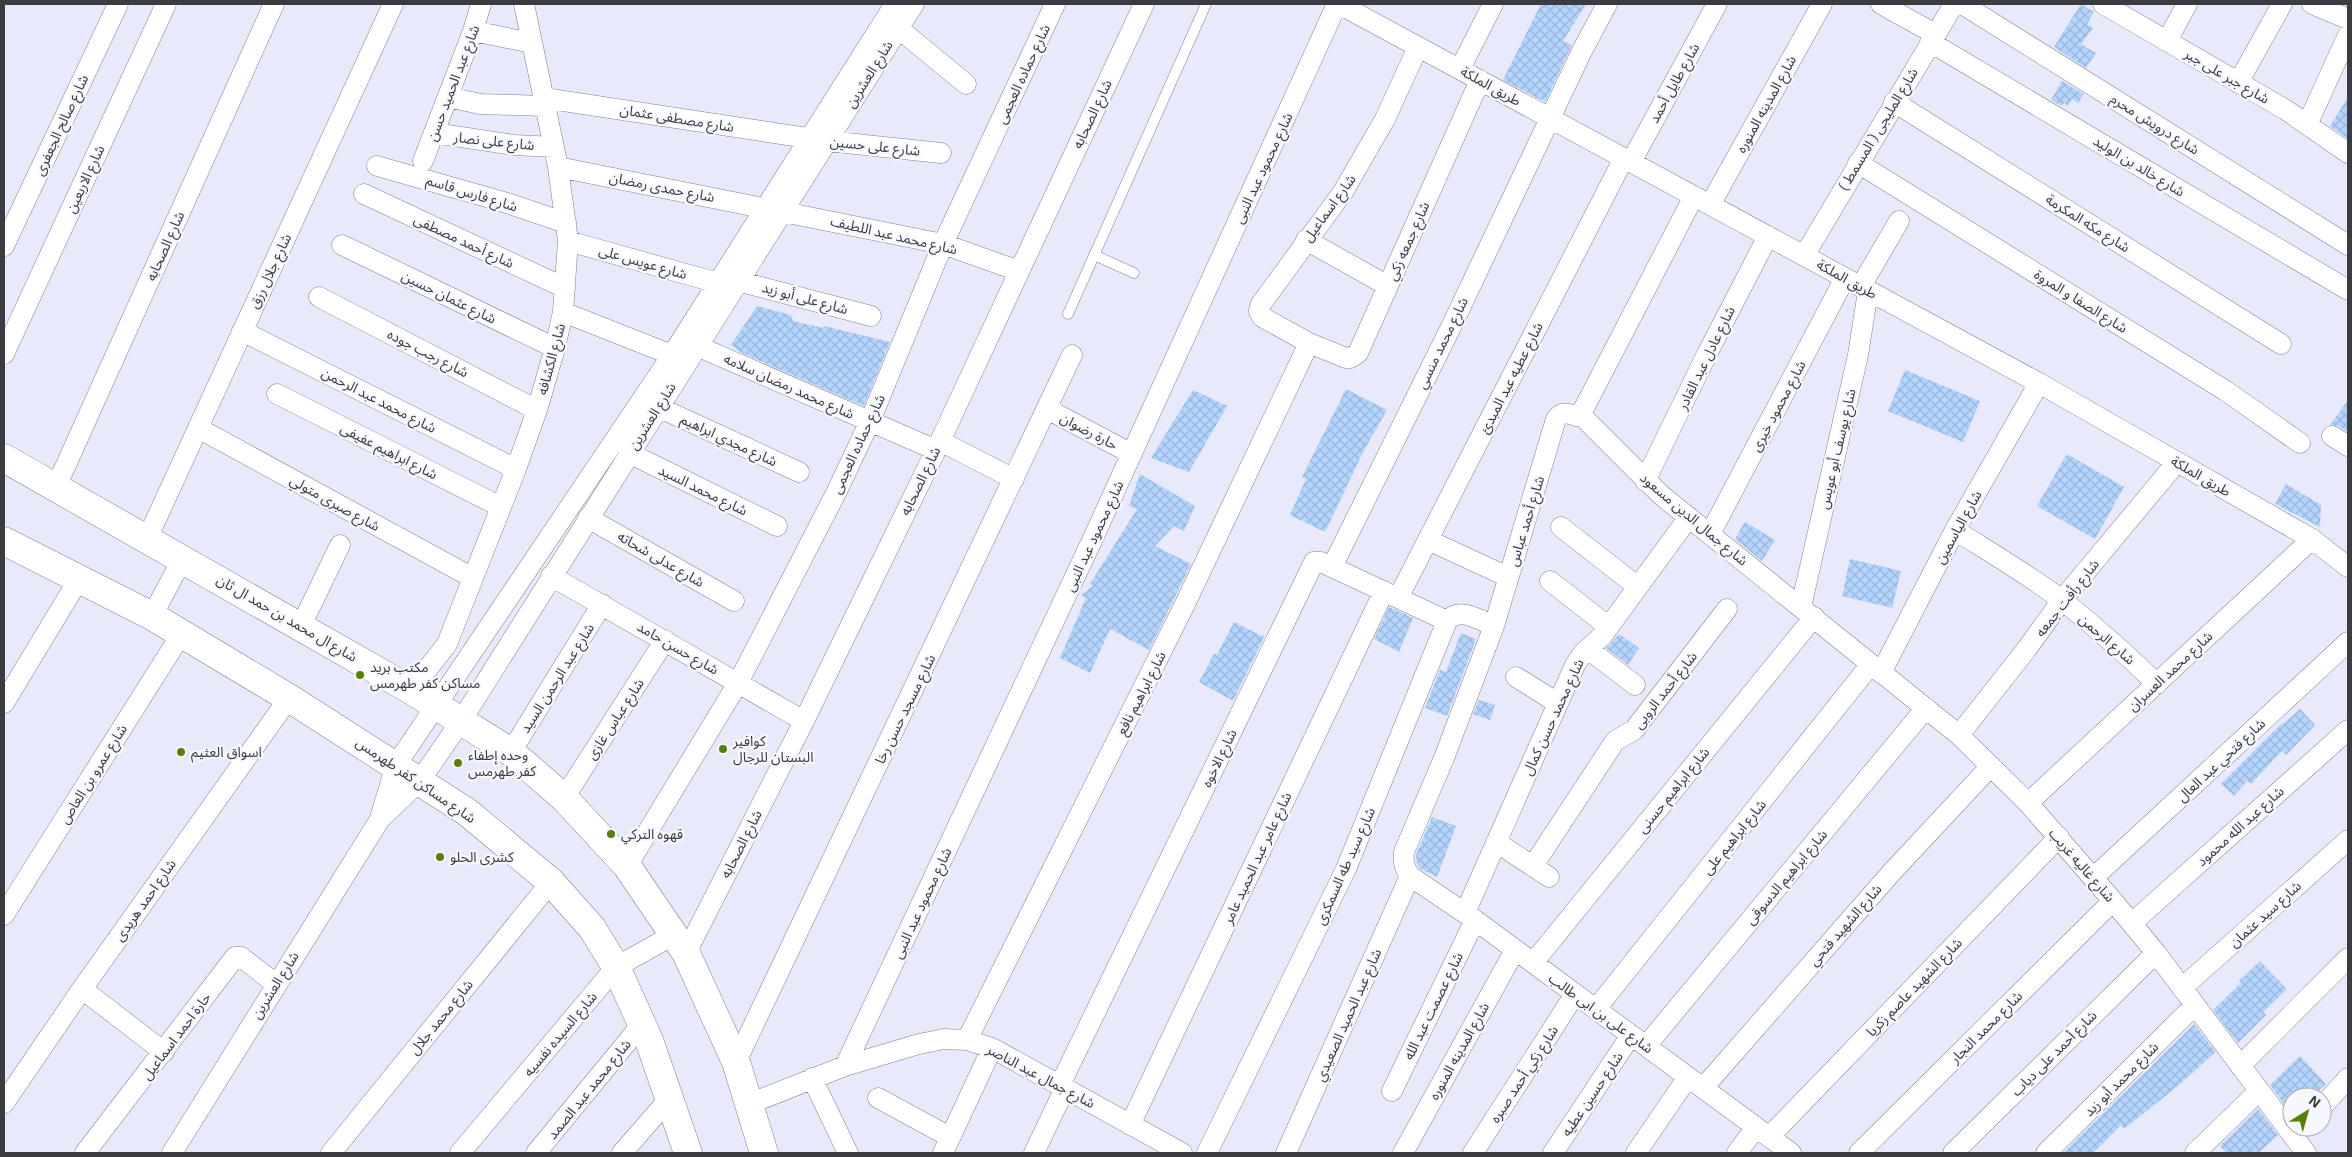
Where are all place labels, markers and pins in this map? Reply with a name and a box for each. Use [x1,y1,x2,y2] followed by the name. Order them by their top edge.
[370,658,480,692] place label: مكتب بريد مساكن كفر طهرمس
[354,669,366,681] marker: مكتب بريد مساكن كفر طهرمس
[732,732,814,766] place label: كوافير البستان للرجال
[191,743,262,763] place label: اسواق العثيم
[717,743,729,755] marker: كوافير البستان للرجال
[175,746,187,758] marker: اسواق العثيم
[468,746,536,780] place label: وحده إطفاء كفر طهرمس
[452,757,464,769] marker: وحده إطفاء كفر طهرمس
[621,825,683,845] place label: قهوه التركي
[605,828,617,840] marker: قهوه التركي
[450,848,514,866] place label: كشرى الحلو
[434,851,446,863] marker: كشرى الحلو

